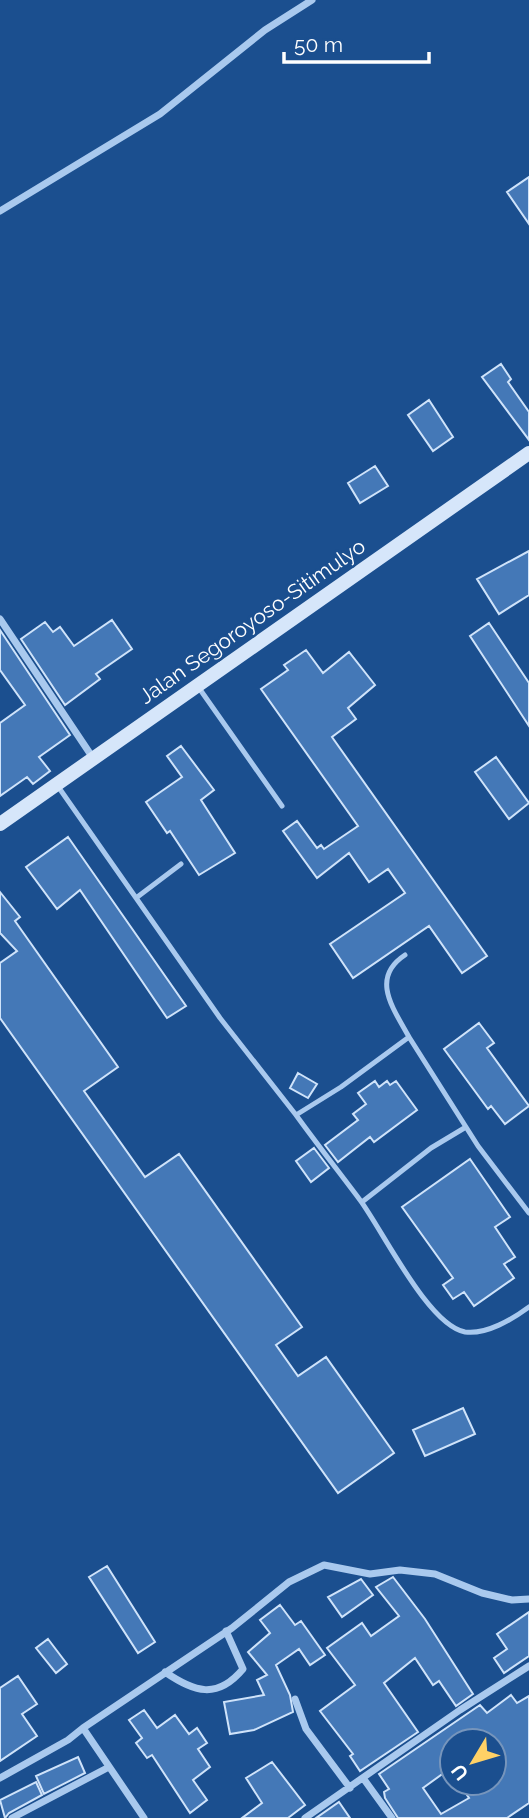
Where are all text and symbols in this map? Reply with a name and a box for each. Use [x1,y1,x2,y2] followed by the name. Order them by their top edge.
[284,21,429,65] scale bar
[294,32,343,57] text: 50 m
[134,533,370,709] street label: Jalan Segoroyoso-Sitimulyo
[438,1727,508,1797] north arrow
[447,1760,473,1785] text: U

